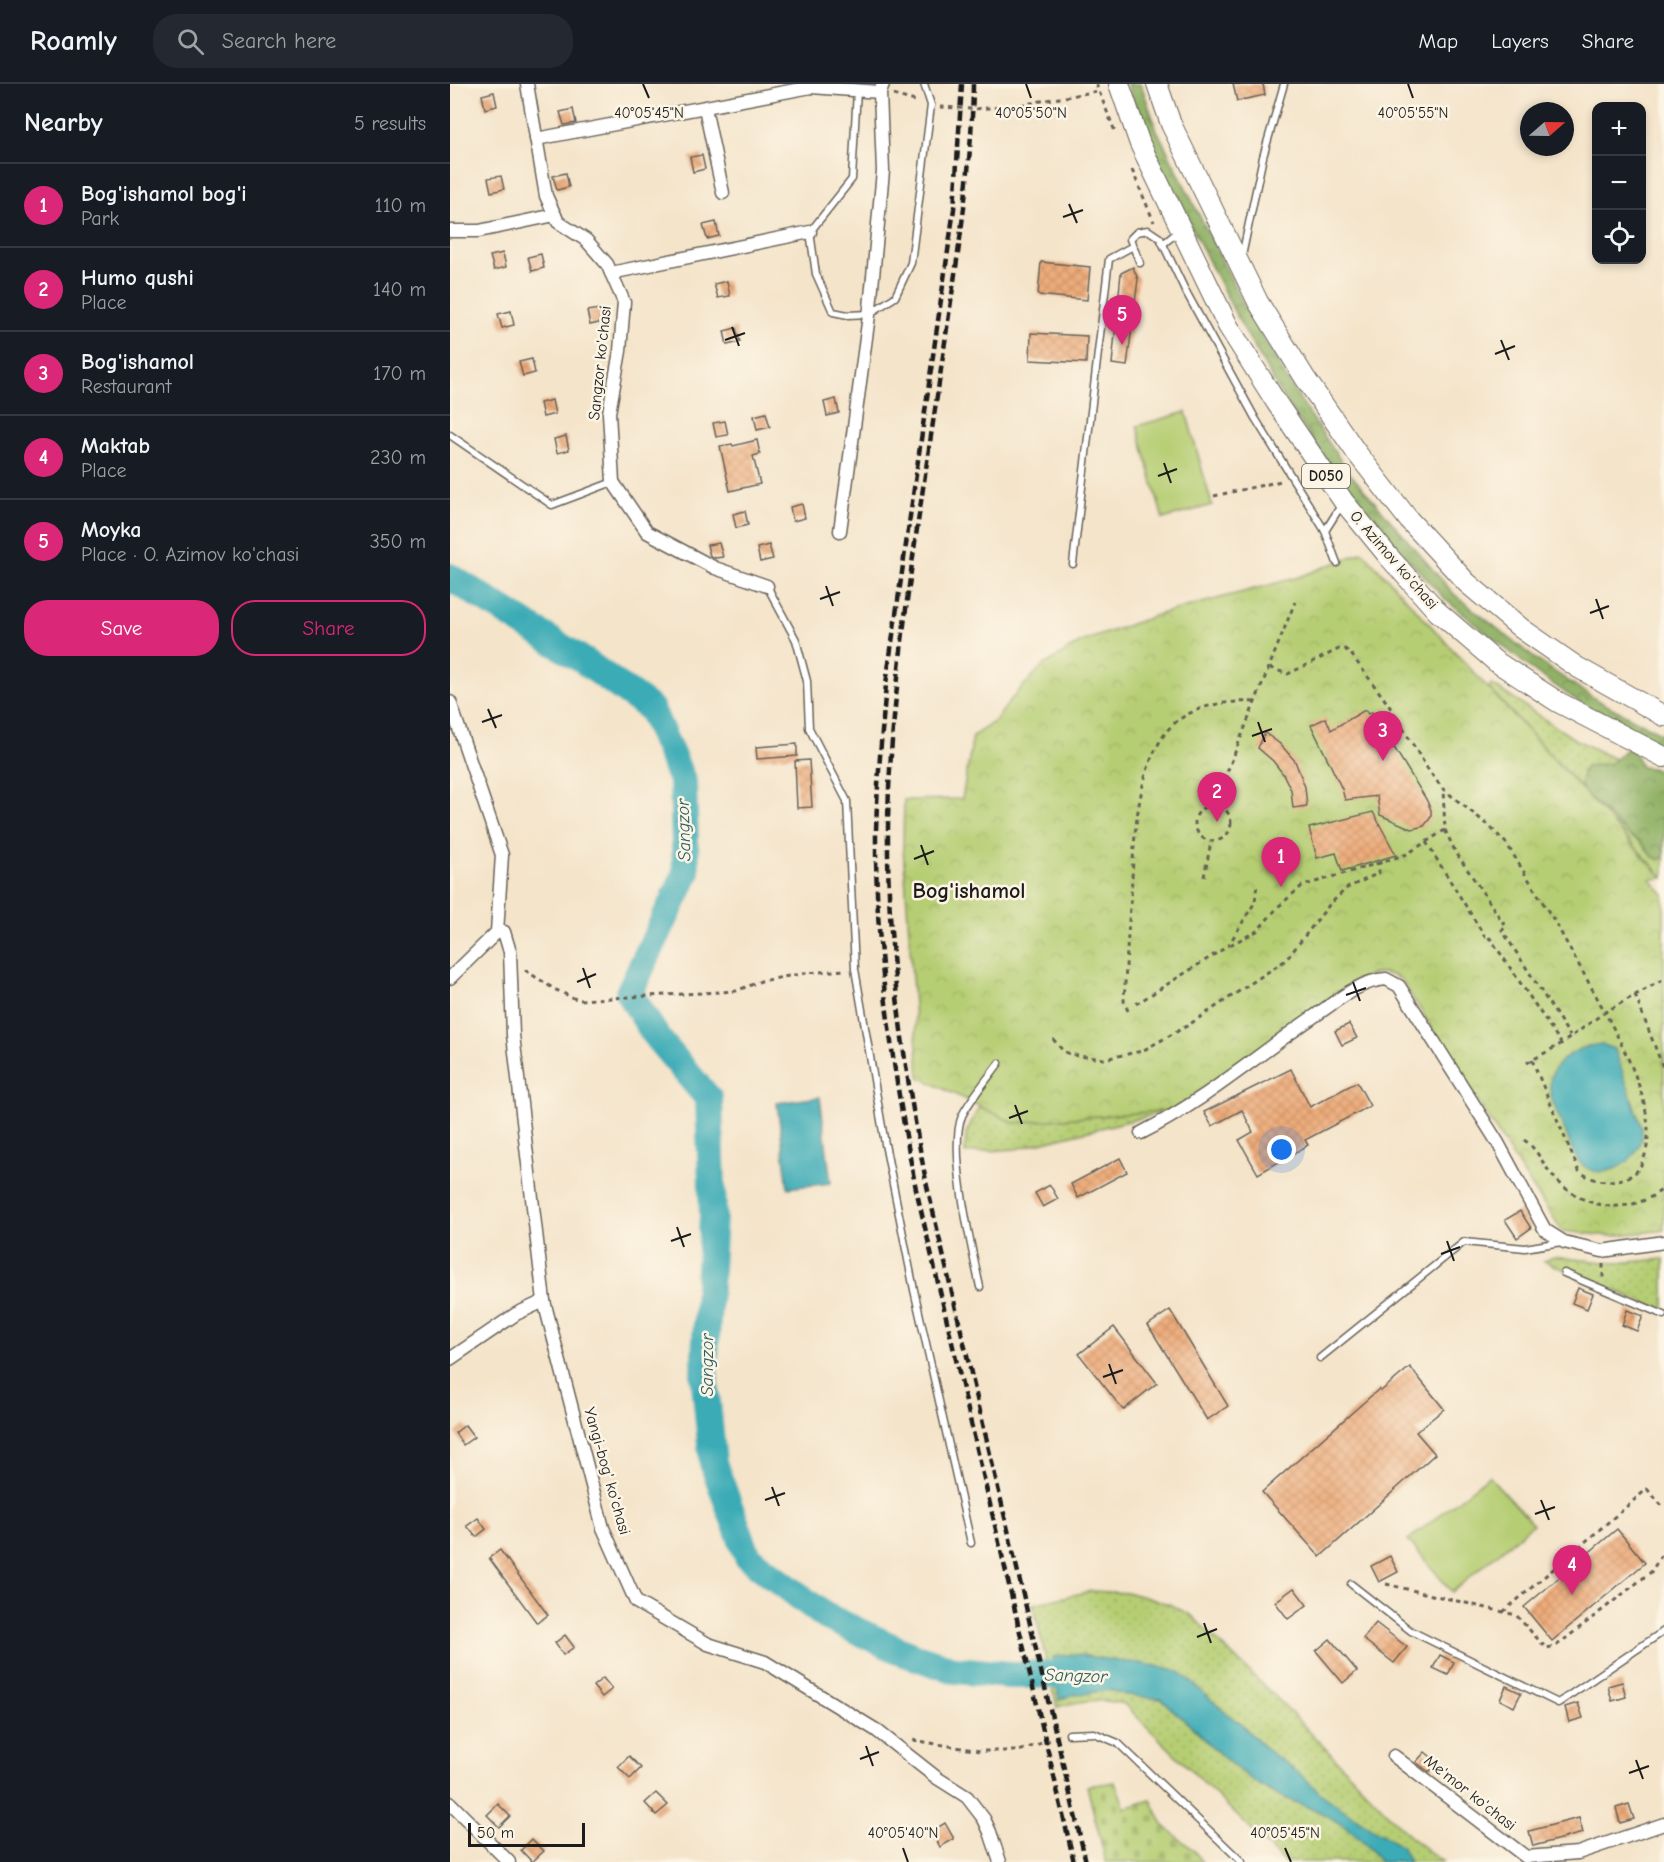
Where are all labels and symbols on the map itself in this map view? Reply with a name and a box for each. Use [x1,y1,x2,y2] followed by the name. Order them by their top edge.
[1520,102,1574,156] north arrow
[614,104,684,122] text: 40°05'45"N
[995,104,1067,122] text: 40°05'50"N
[1378,104,1448,122] text: 40°05'55"N
[1102,296,1142,345] pin: 5
[585,305,615,421] street label: Sangzor ko'chasi
[1302,464,1350,488] road number: D050
[1346,507,1442,613] street label: O. Azimov ko'chasi
[1364,712,1402,761] pin: 3
[1198,772,1236,822] pin: 2
[672,798,696,862] water label: Sangzor
[1262,838,1300,887] pin: 1
[913,878,1025,904] district label: Bog'ishamol
[1267,1135,1296,1164] your location
[697,1333,718,1396] water label: Sangzor
[580,1405,634,1537] street label: Yangi-bog' ko'chasi
[1552,1546,1592,1595] pin: 4
[1044,1664,1108,1688] water label: Sangzor
[1420,1751,1520,1835] street label: Me'mor ko'chasi
[468,1820,585,1848] scale bar
[868,1824,938,1842] text: 40°05'40"N
[1250,1824,1320,1842] text: 40°05'45"N

